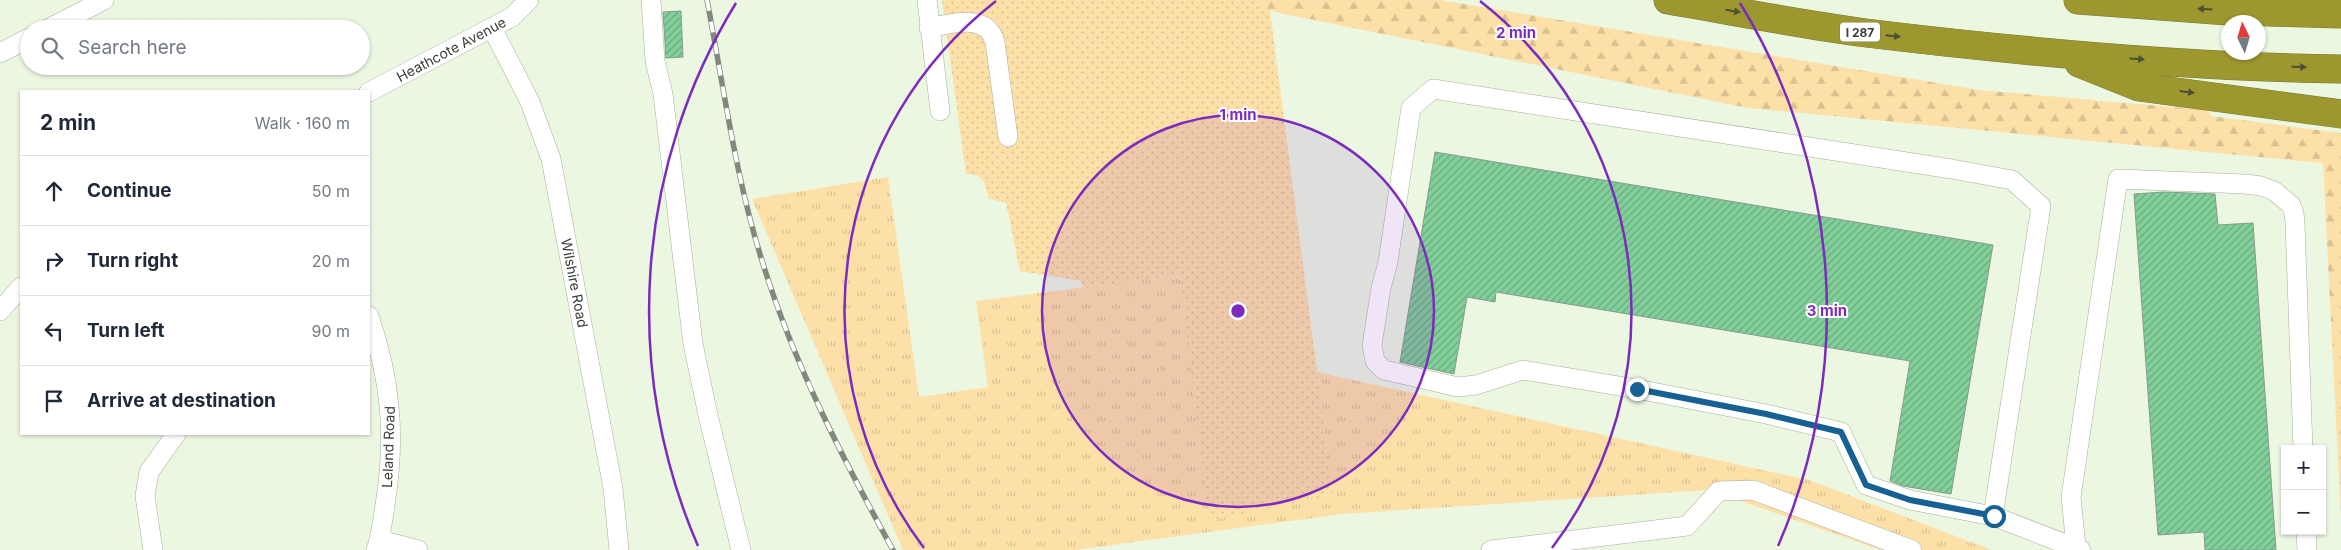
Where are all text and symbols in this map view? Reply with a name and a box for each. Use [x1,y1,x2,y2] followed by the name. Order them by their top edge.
[2197,5,2213,13] one-way arrow
[1725,7,1741,15] one-way arrow
[393,13,509,85] street label: Heathcote Avenue
[2221,15,2266,60] north arrow
[20,20,370,75] search box
[1840,22,1880,42] road number: I 287
[1496,23,1536,42] text: 2 min
[1886,32,1902,40] one-way arrow
[38,34,66,62] icon: search
[78,36,187,59] text: Search here
[2129,55,2145,63] one-way arrow
[2291,64,2307,72] one-way arrow
[2180,88,2196,96] one-way arrow
[1219,105,1257,124] text: 1 min
[40,110,96,135] text: 2 min
[255,113,350,133] text: Walk · 160 m
[40,177,68,205] icon: ahead
[87,179,172,202] text: Continue
[312,181,350,201] text: 50 m
[558,237,592,329] street label: Wilshire Road
[40,247,68,275] icon: right
[87,249,178,272] text: Turn right
[312,251,350,271] text: 20 m
[1807,301,1847,320] text: 3 min
[1229,302,1247,320] centre of rings
[40,317,68,345] icon: left
[87,319,165,342] text: Turn left
[311,321,350,341] text: 90 m
[1626,378,1649,401] route end
[40,387,68,415] icon: arrive
[87,389,276,412] text: Arrive at destination
[378,406,398,488] street label: Leland Road
[2281,445,2326,535] map controls
[2281,445,2326,490] button: +
[2281,490,2326,535] button: −
[1983,505,2006,528] route start

